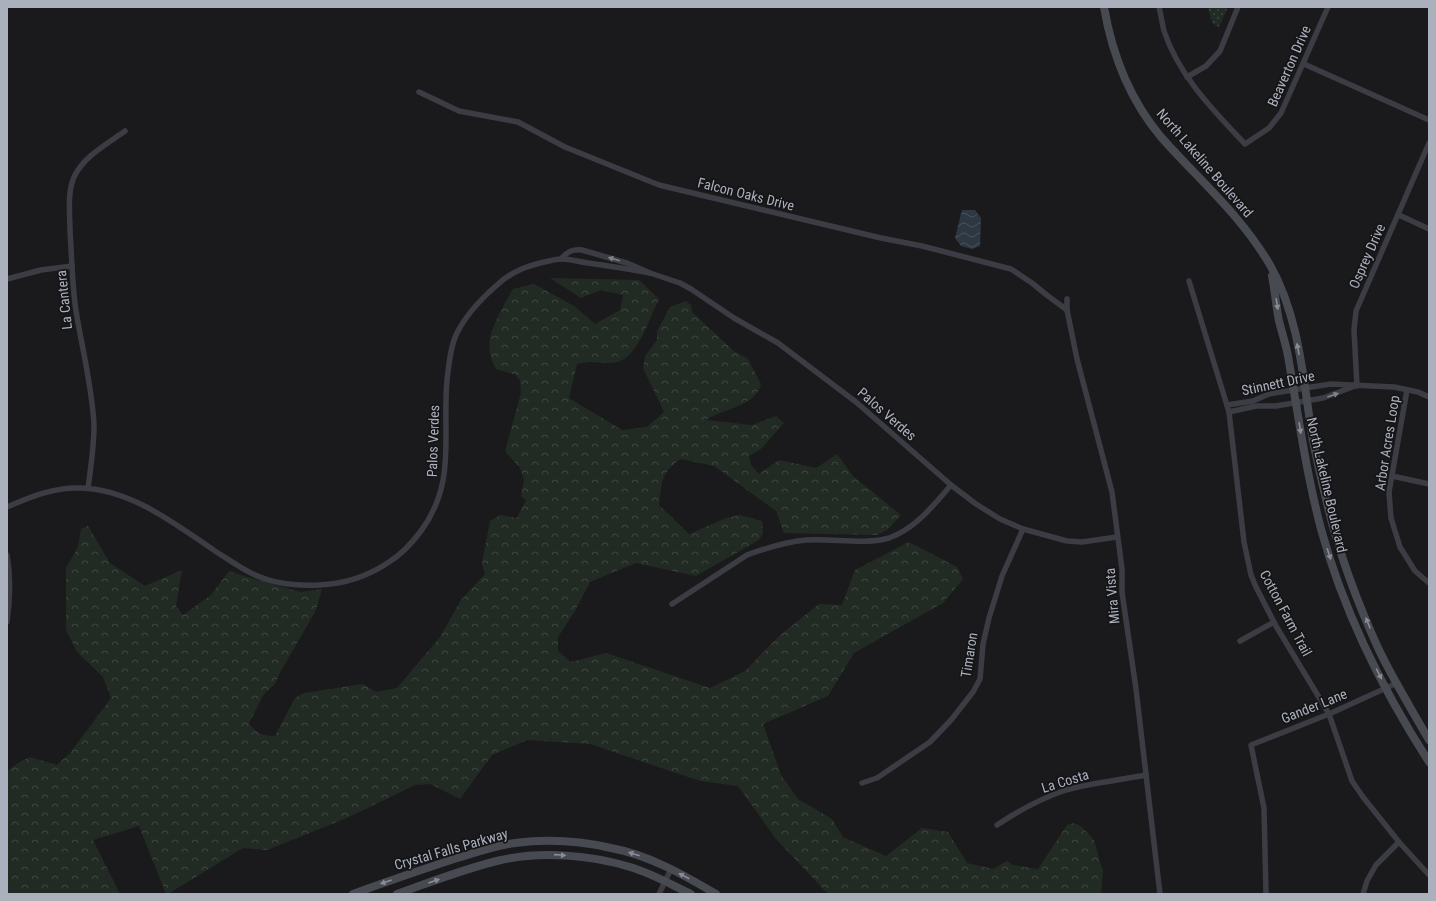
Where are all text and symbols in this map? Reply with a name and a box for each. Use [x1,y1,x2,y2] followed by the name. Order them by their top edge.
[1264,23,1314,109] street label: Beaverton Drive
[1154,106,1256,220] street label: North Lakeline Boulevard
[696,174,796,214] street label: Falcon Oaks Drive
[1346,221,1389,291] street label: Osprey Drive
[607,256,619,262] one-way arrow
[53,270,75,330] street label: La Cantera
[1274,298,1280,310] one-way arrow
[1295,343,1301,355] one-way arrow
[1240,367,1316,399] street label: Stinnett Drive
[854,384,920,444] street label: Palos Verdes
[1327,392,1339,398] one-way arrow
[1372,394,1402,492] street label: Arbor Acres Loop
[424,405,442,477] street label: Palos Verdes
[1304,416,1350,554] street label: North Lakeline Boulevard
[1297,422,1303,434] one-way arrow
[1327,549,1333,561] one-way arrow
[1102,567,1122,625] street label: Mira Vista
[1257,567,1315,659] street label: Cotton Farm Trail
[1365,616,1371,628] one-way arrow
[958,631,980,679] street label: Timaron
[1376,669,1382,680] one-way arrow
[1279,685,1350,726] street label: Gander Lane
[1039,766,1091,796] street label: La Costa
[392,825,510,873] street label: Crystal Falls Parkway
[628,851,640,857] one-way arrow
[554,852,567,859] one-way arrow
[678,873,690,879] one-way arrow
[429,878,441,884] one-way arrow
[379,879,391,885] one-way arrow

